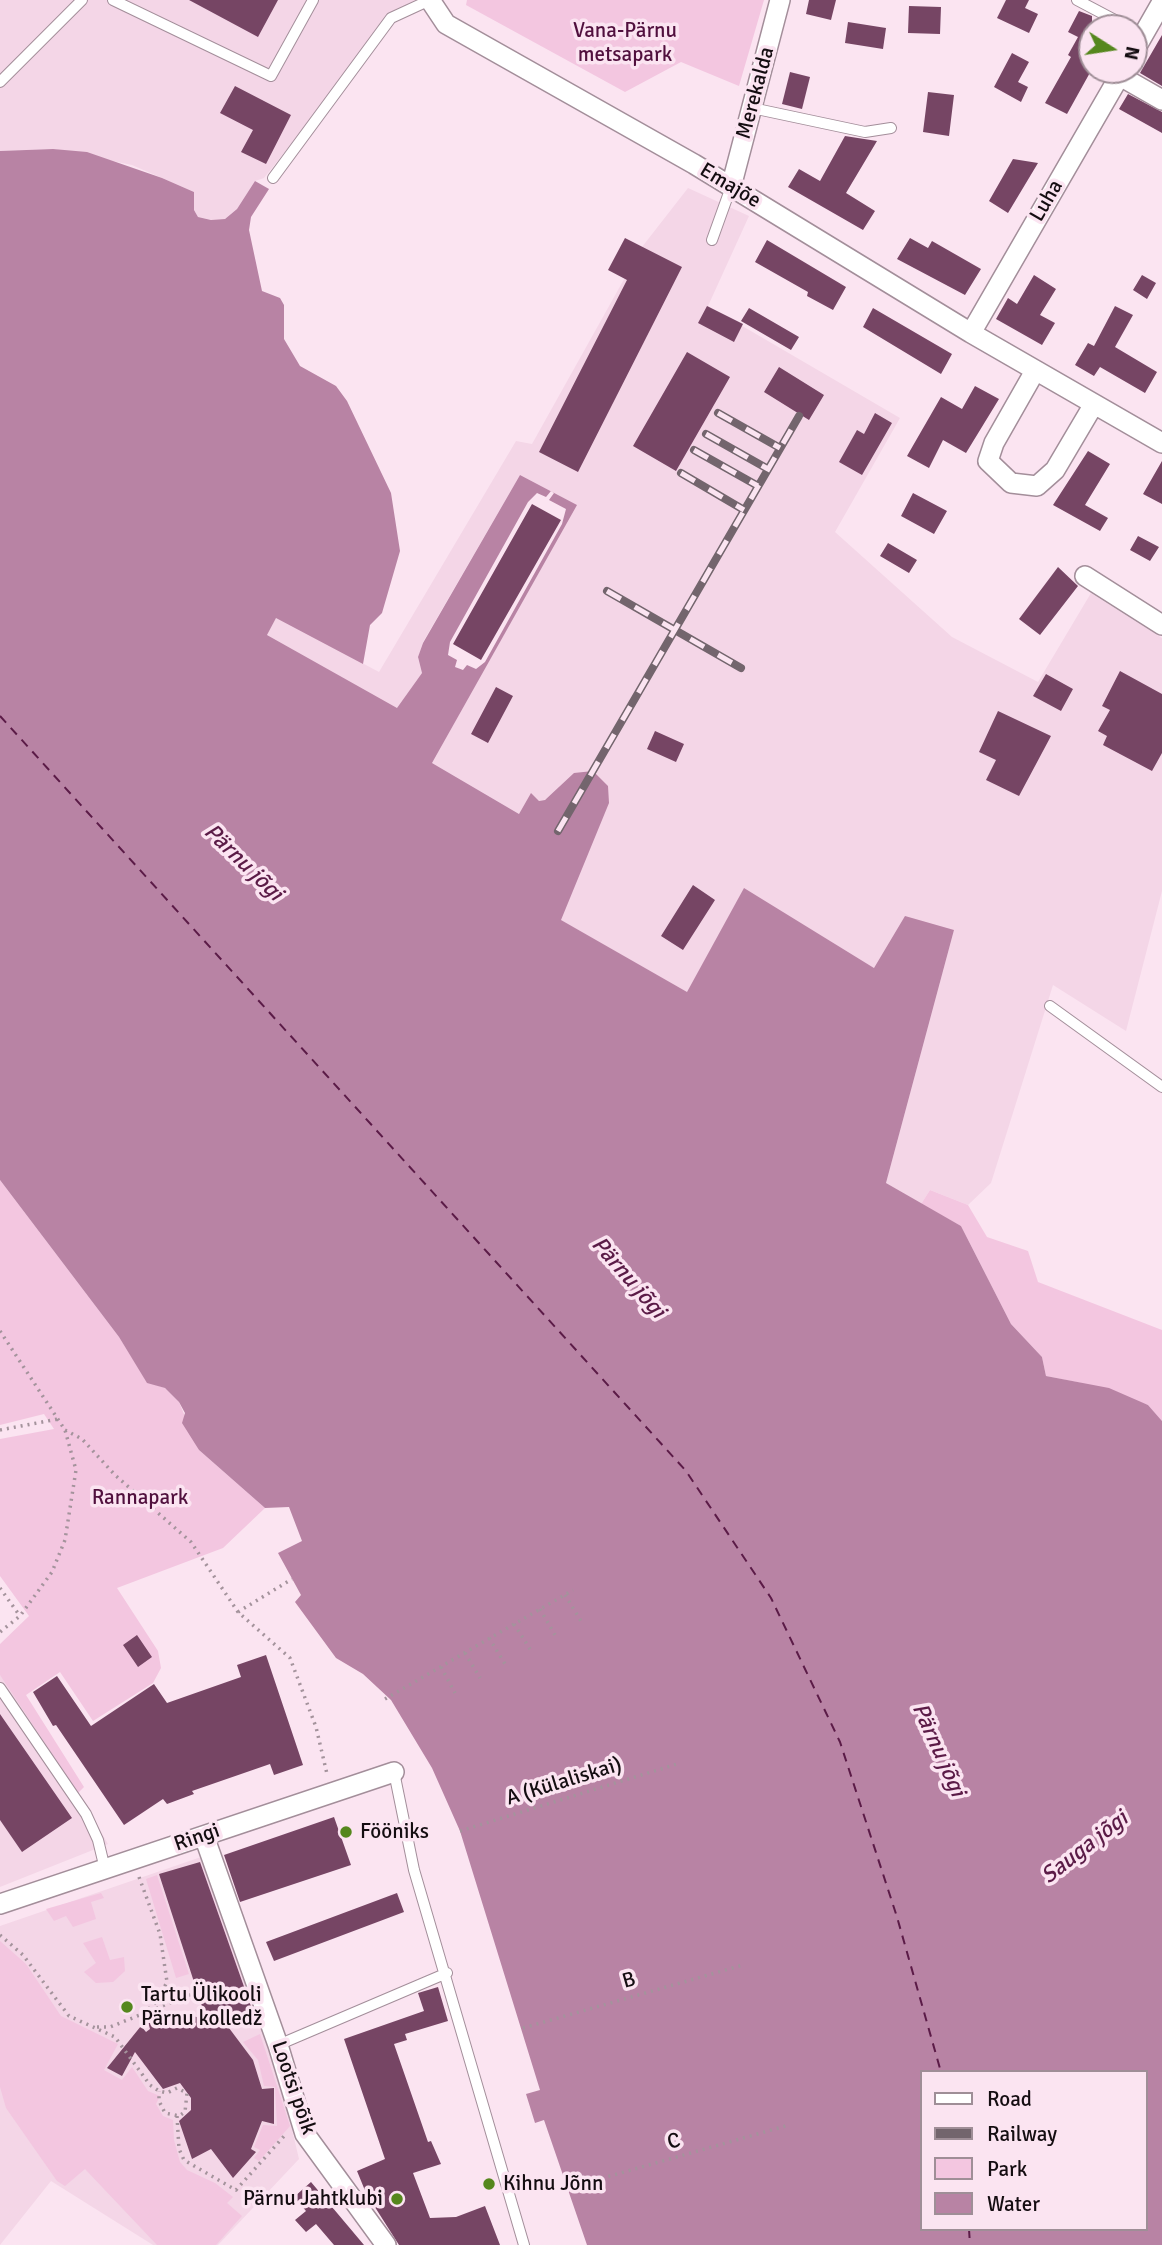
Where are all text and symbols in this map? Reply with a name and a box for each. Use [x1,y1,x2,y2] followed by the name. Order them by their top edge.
[1078,14,1148,84] north arrow
[573,18,677,68] park label: Vana-Pärnu metsapark
[732,44,780,142] street label: Merekalda
[1118,44,1145,62] text: N
[695,158,765,214] street label: Emajõe
[1025,176,1069,226] street label: Luha
[198,819,288,907] water label: Pärnu jõgi
[585,1231,671,1325] water label: Pärnu jõgi
[92,1485,188,1511] park label: Rannapark
[905,1699,971,1801] water label: Pärnu jõgi
[503,1752,625,1812] street label: A (Külaliskai)
[1036,1806,1134,1890] water label: Sauga jõgi
[171,1819,223,1857] street label: Ringi
[360,1819,429,1845] place label: Fööniks
[338,1824,354,1840] marker: Fööniks
[619,1967,639,1995] street label: B
[141,1982,262,2032] place label: Tartu Ülikooli Pärnu kolledž
[119,1999,135,2015] marker: Tartu Ülikooli Pärnu kolledž
[265,2038,321,2138] street label: Lootsi põik
[920,2070,1148,2231] legend
[987,2086,1032,2112] text: Road
[987,2121,1057,2147] text: Railway
[664,2128,684,2156] street label: C
[987,2156,1027,2182] text: Park
[503,2171,603,2197] place label: Kihnu Jõnn
[481,2176,497,2192] marker: Kihnu Jõnn
[243,2186,383,2212] place label: Pärnu Jahtklubi
[389,2191,405,2207] marker: Pärnu Jahtklubi
[987,2191,1040,2217] text: Water

